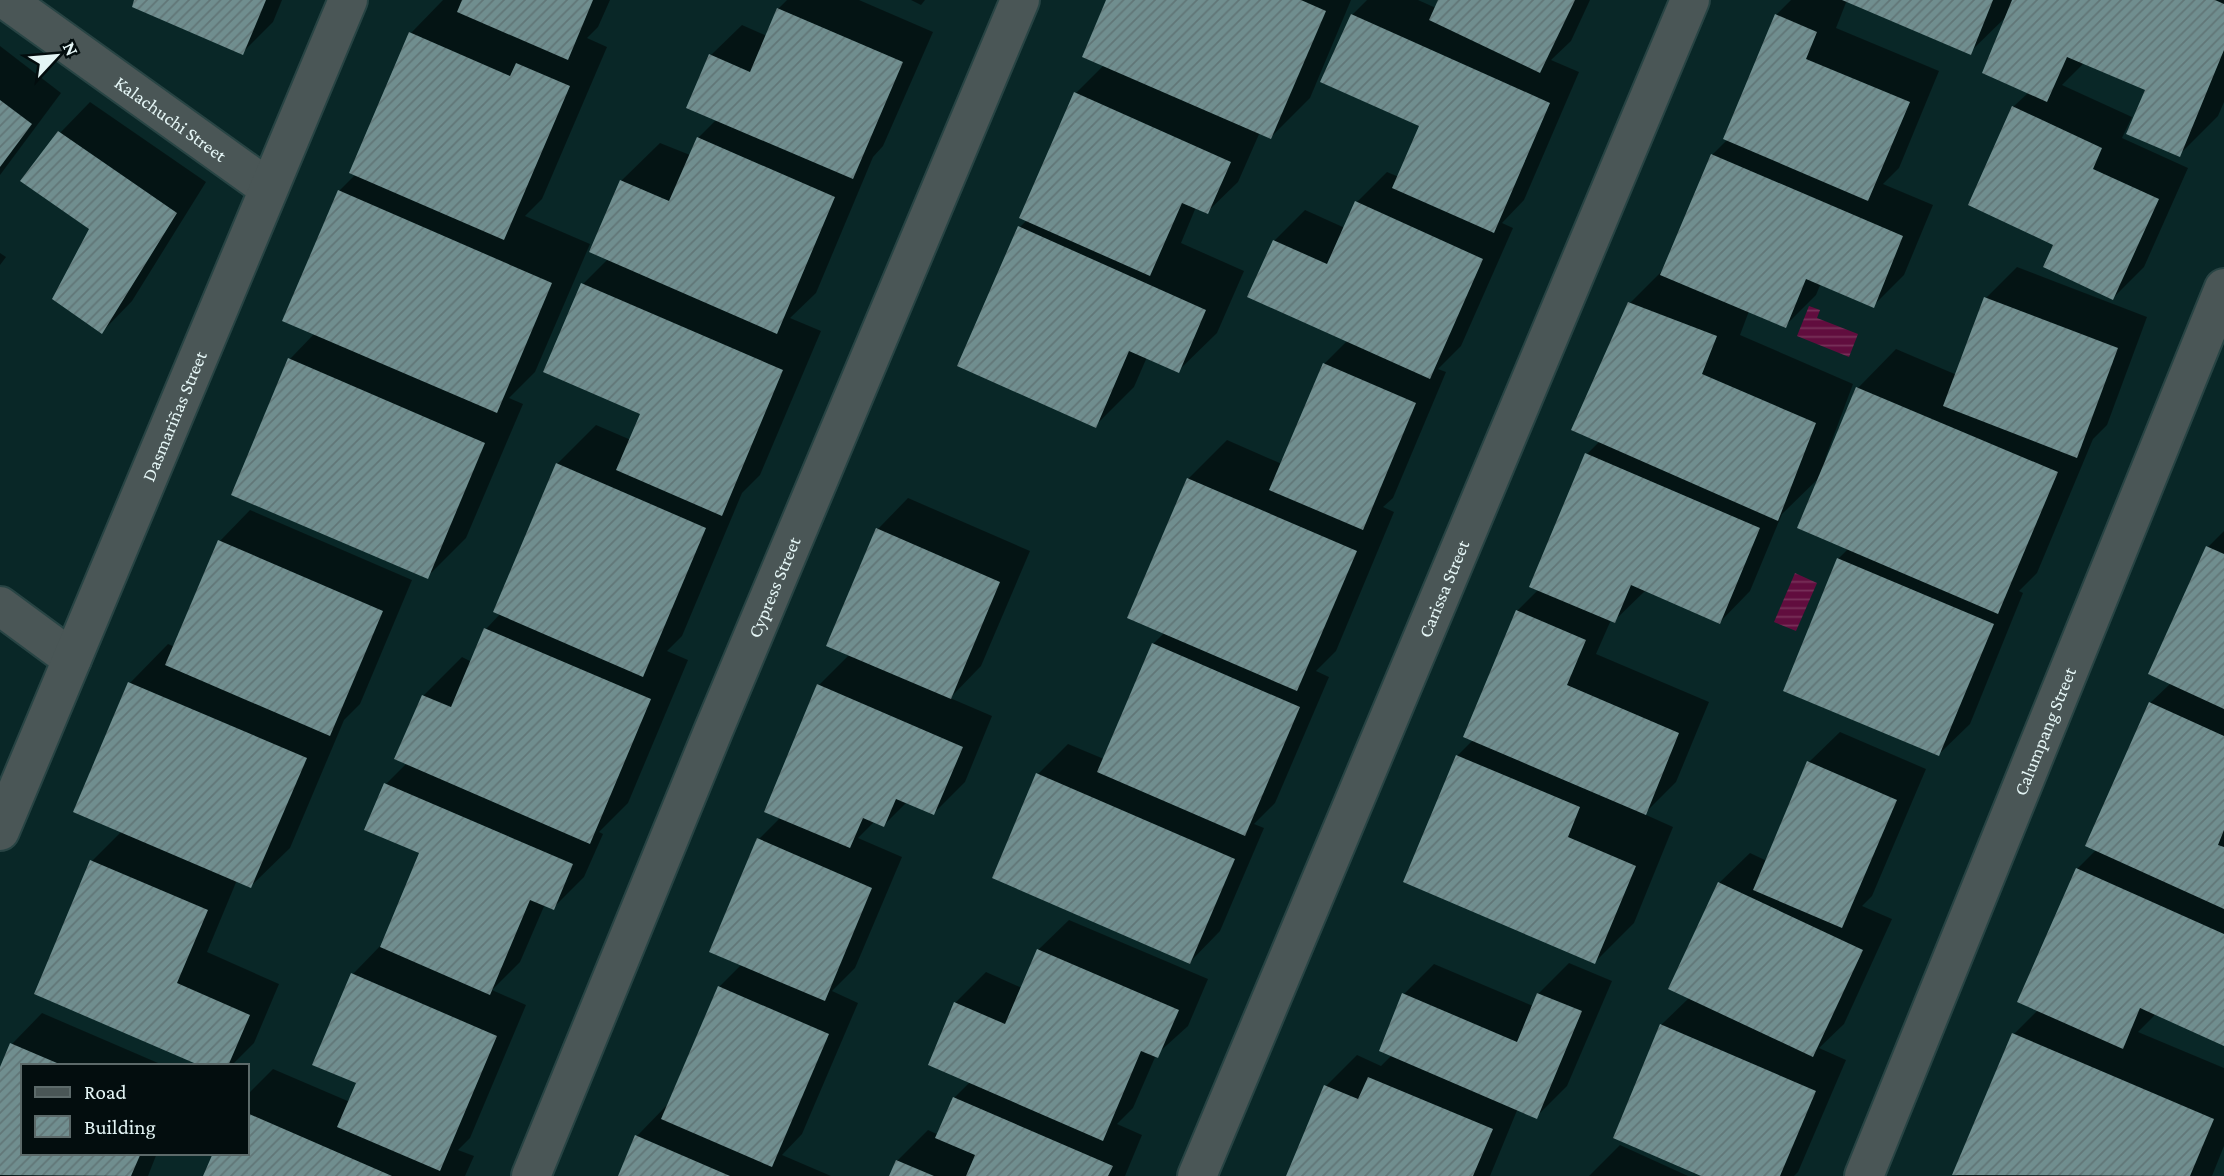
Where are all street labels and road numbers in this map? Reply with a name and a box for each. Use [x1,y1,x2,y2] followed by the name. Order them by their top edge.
[111,72,231,166] street label: Kalachuchi Street
[138,347,211,484] street label: Dasmariñas Street
[744,533,805,641] street label: Cypress Street
[1414,536,1474,641] street label: Carissa Street
[2009,663,2080,799] street label: Calumpang Street

